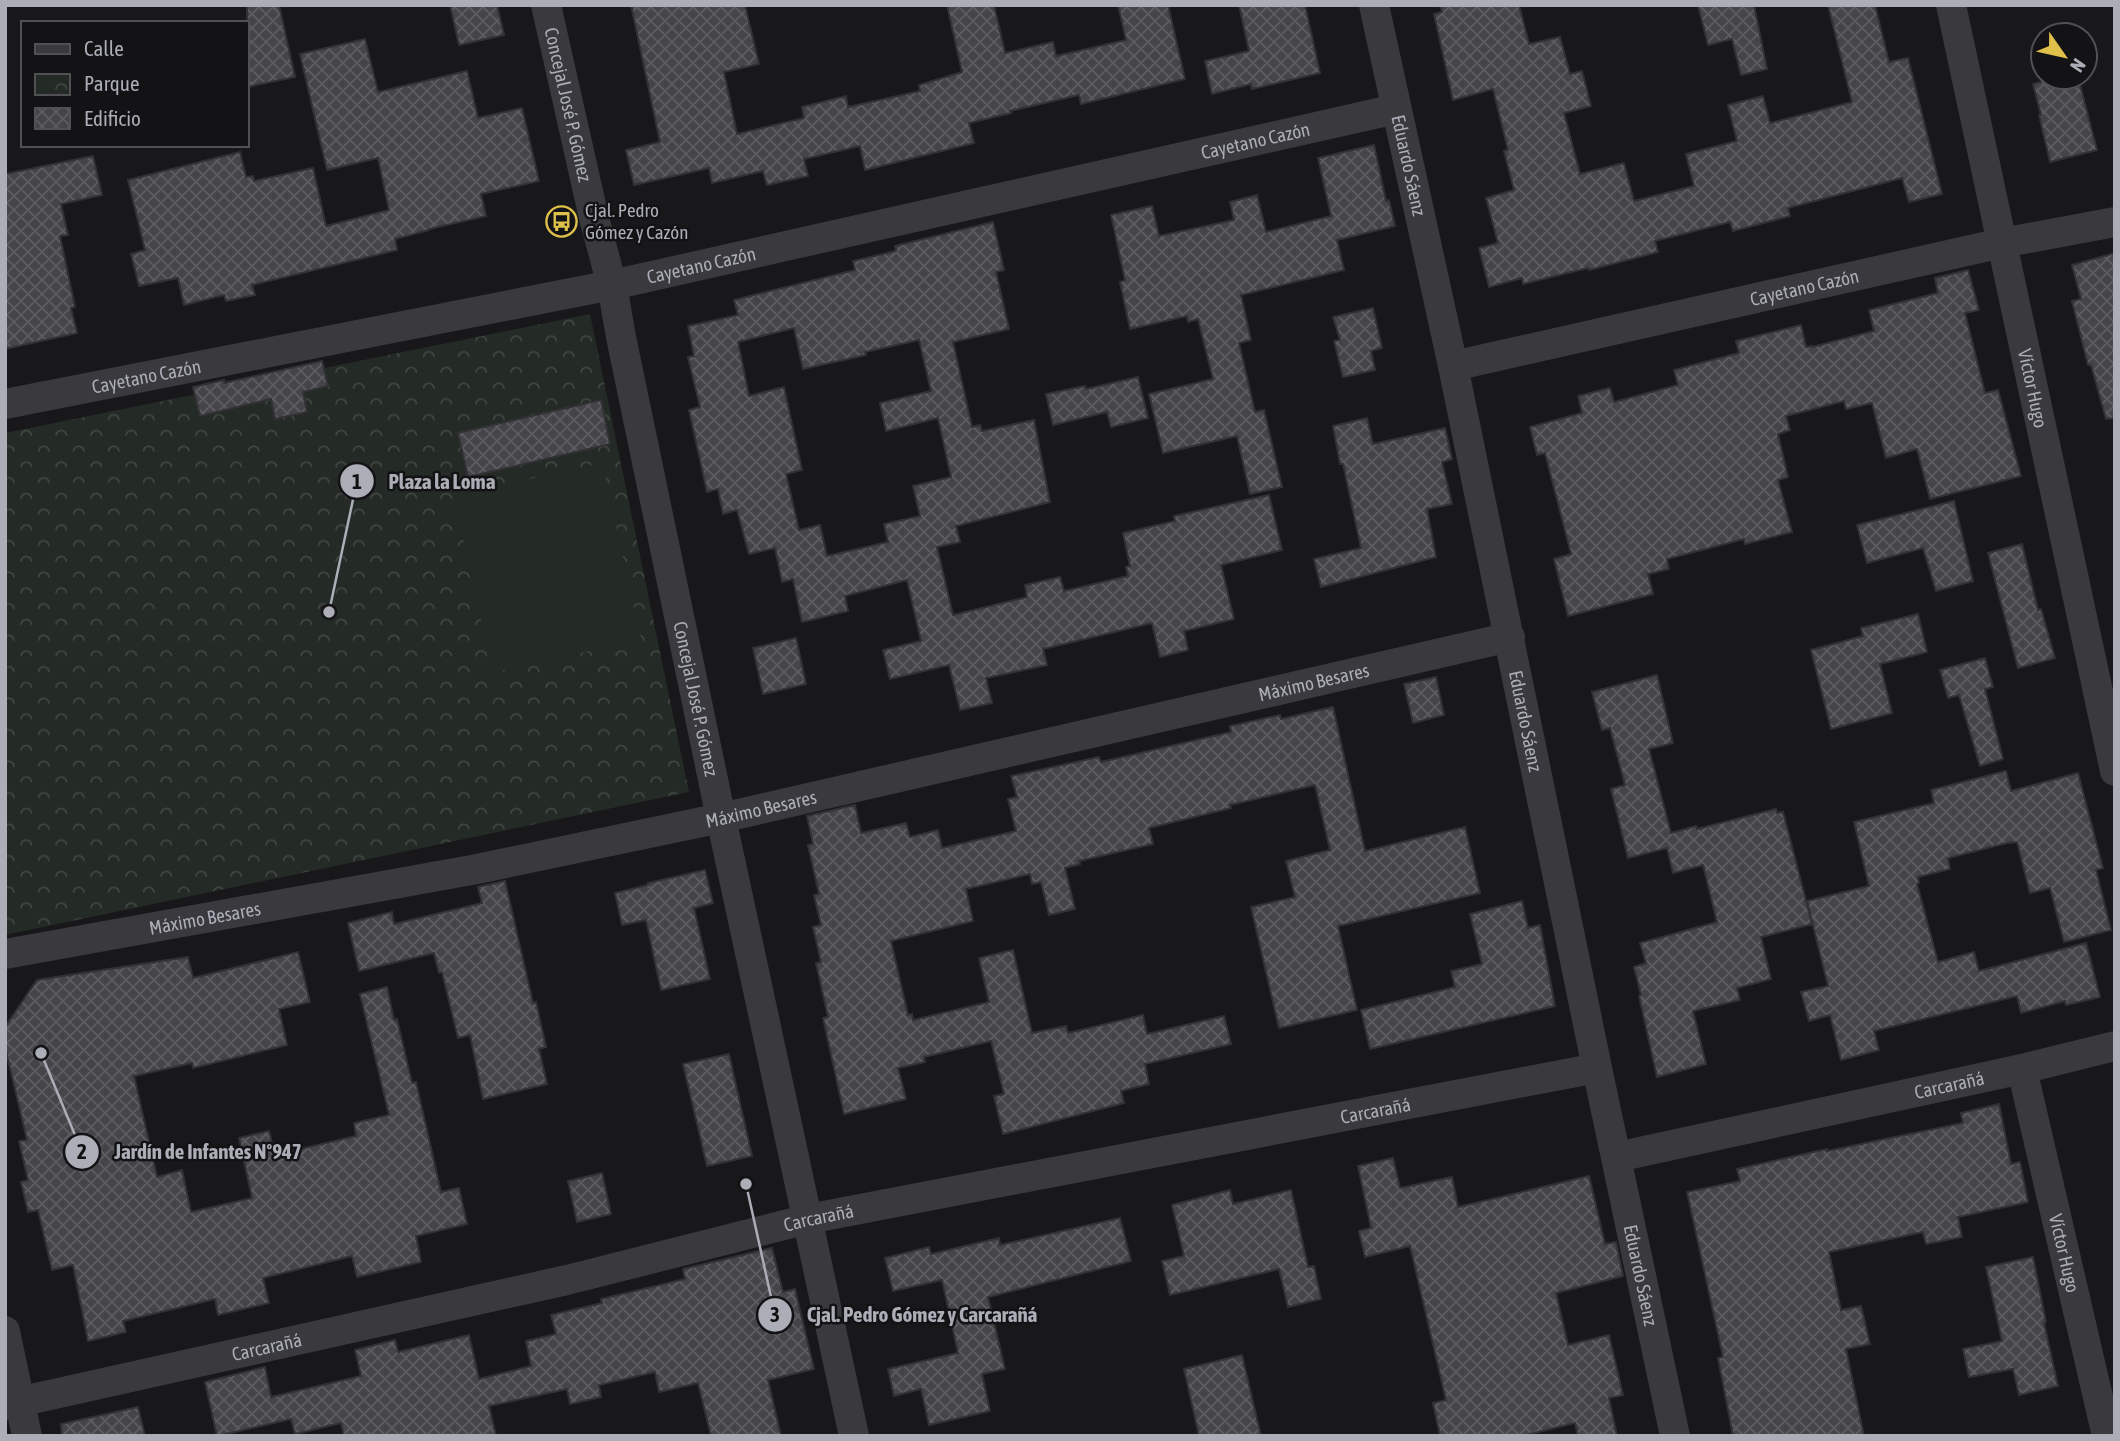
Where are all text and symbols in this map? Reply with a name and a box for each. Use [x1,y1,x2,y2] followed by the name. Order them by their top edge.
[21,21,248,147] legend
[2029,21,2099,91] north arrow
[540,25,597,184] street label: Concejal José P. Gómez
[84,36,124,60] text: Calle
[2066,55,2090,76] text: N
[84,71,139,95] text: Parque
[84,106,141,130] text: Edificio
[1387,113,1431,218] street label: Eduardo Sáenz
[1199,118,1312,163] street label: Cayetano Cazón
[585,199,688,243] place label: Cjal. Pedro Gómez y Cazón
[545,204,579,238] bus stop icon: Cjal. Pedro Gómez y Cazón
[645,242,758,288] street label: Cayetano Cazón
[1748,264,1861,310] street label: Cayetano Cazón
[2014,347,2052,430] street label: Víctor Hugo
[90,355,203,398] street label: Cayetano Cazón
[340,460,510,502] callout: Plaza la Loma
[352,469,362,493] text: 1
[389,469,496,493] text: Plaza la Loma
[669,619,723,778] street label: Concejal José P. Gómez
[1256,659,1372,705] street label: Máximo Besares
[1505,668,1547,774] street label: Eduardo Sáenz
[704,785,819,832] street label: Máximo Besares
[147,897,263,939] street label: Máximo Besares
[1912,1067,1986,1103] street label: Carcarañá
[1338,1093,1412,1128] street label: Carcarañá
[65,1131,315,1173] callout: Jardín de Infantes Nº947
[77,1139,87,1163] text: 2
[113,1139,302,1163] text: Jardín de Infantes Nº947
[781,1200,855,1236] street label: Carcarañá
[2045,1212,2084,1295] street label: Víctor Hugo
[1620,1223,1662,1328] street label: Eduardo Sáenz
[757,1294,1051,1336] callout: Cjal. Pedro Gómez y Carcarañá
[770,1302,780,1326] text: 3
[807,1302,1038,1326] text: Cjal. Pedro Gómez y Carcarañá
[230,1328,304,1365] street label: Carcarañá

